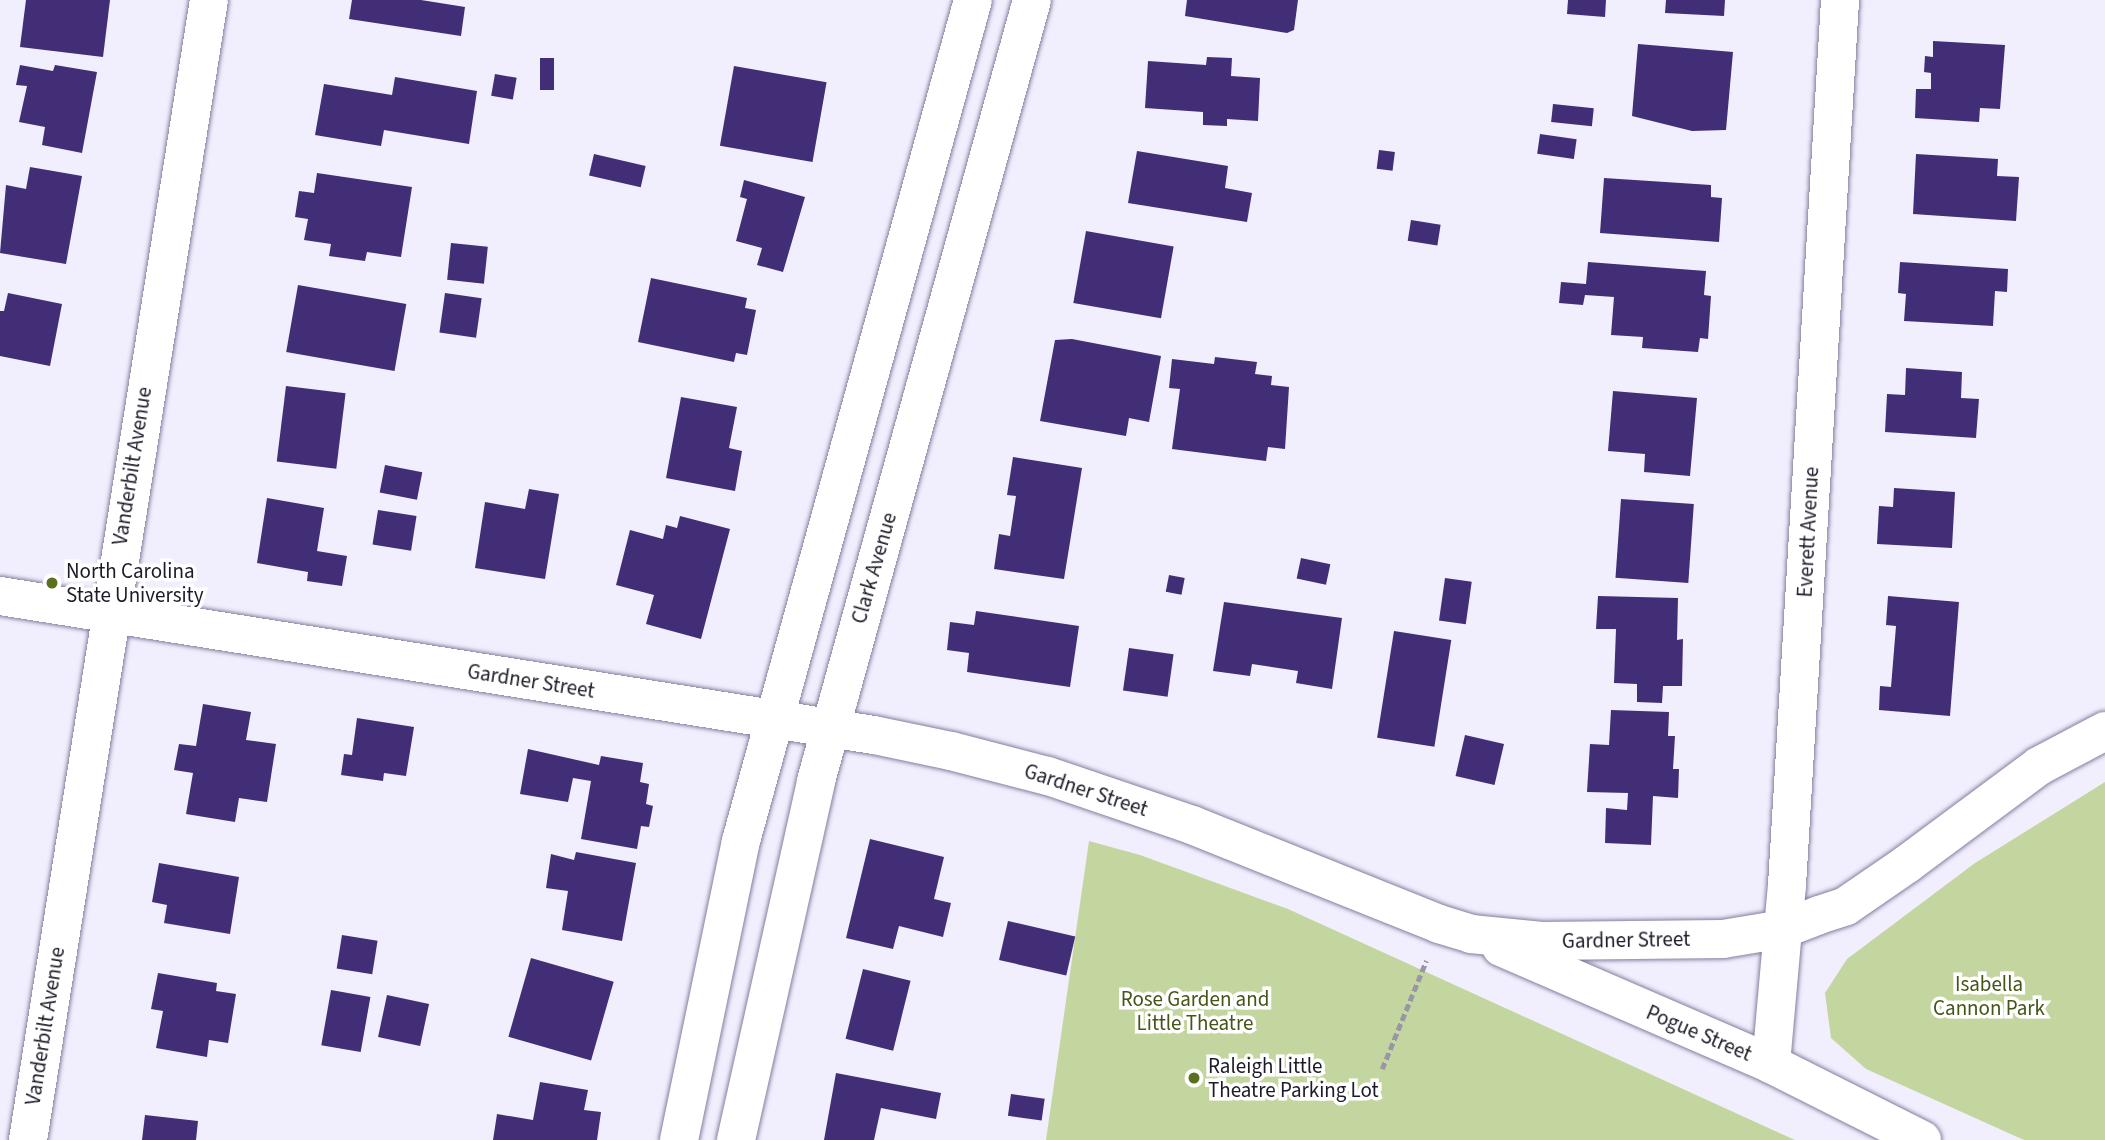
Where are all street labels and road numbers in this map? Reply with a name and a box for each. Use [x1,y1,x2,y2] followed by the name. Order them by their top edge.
[107,385,157,547] street label: Vanderbilt Avenue
[1792,466,1824,598] street label: Everett Avenue
[846,509,902,627] street label: Clark Avenue
[466,659,596,703] street label: Gardner Street
[1021,758,1151,822] street label: Gardner Street
[1562,926,1690,954] street label: Gardner Street
[20,945,70,1107] street label: Vanderbilt Avenue
[1643,1000,1755,1066] street label: Pogue Street

